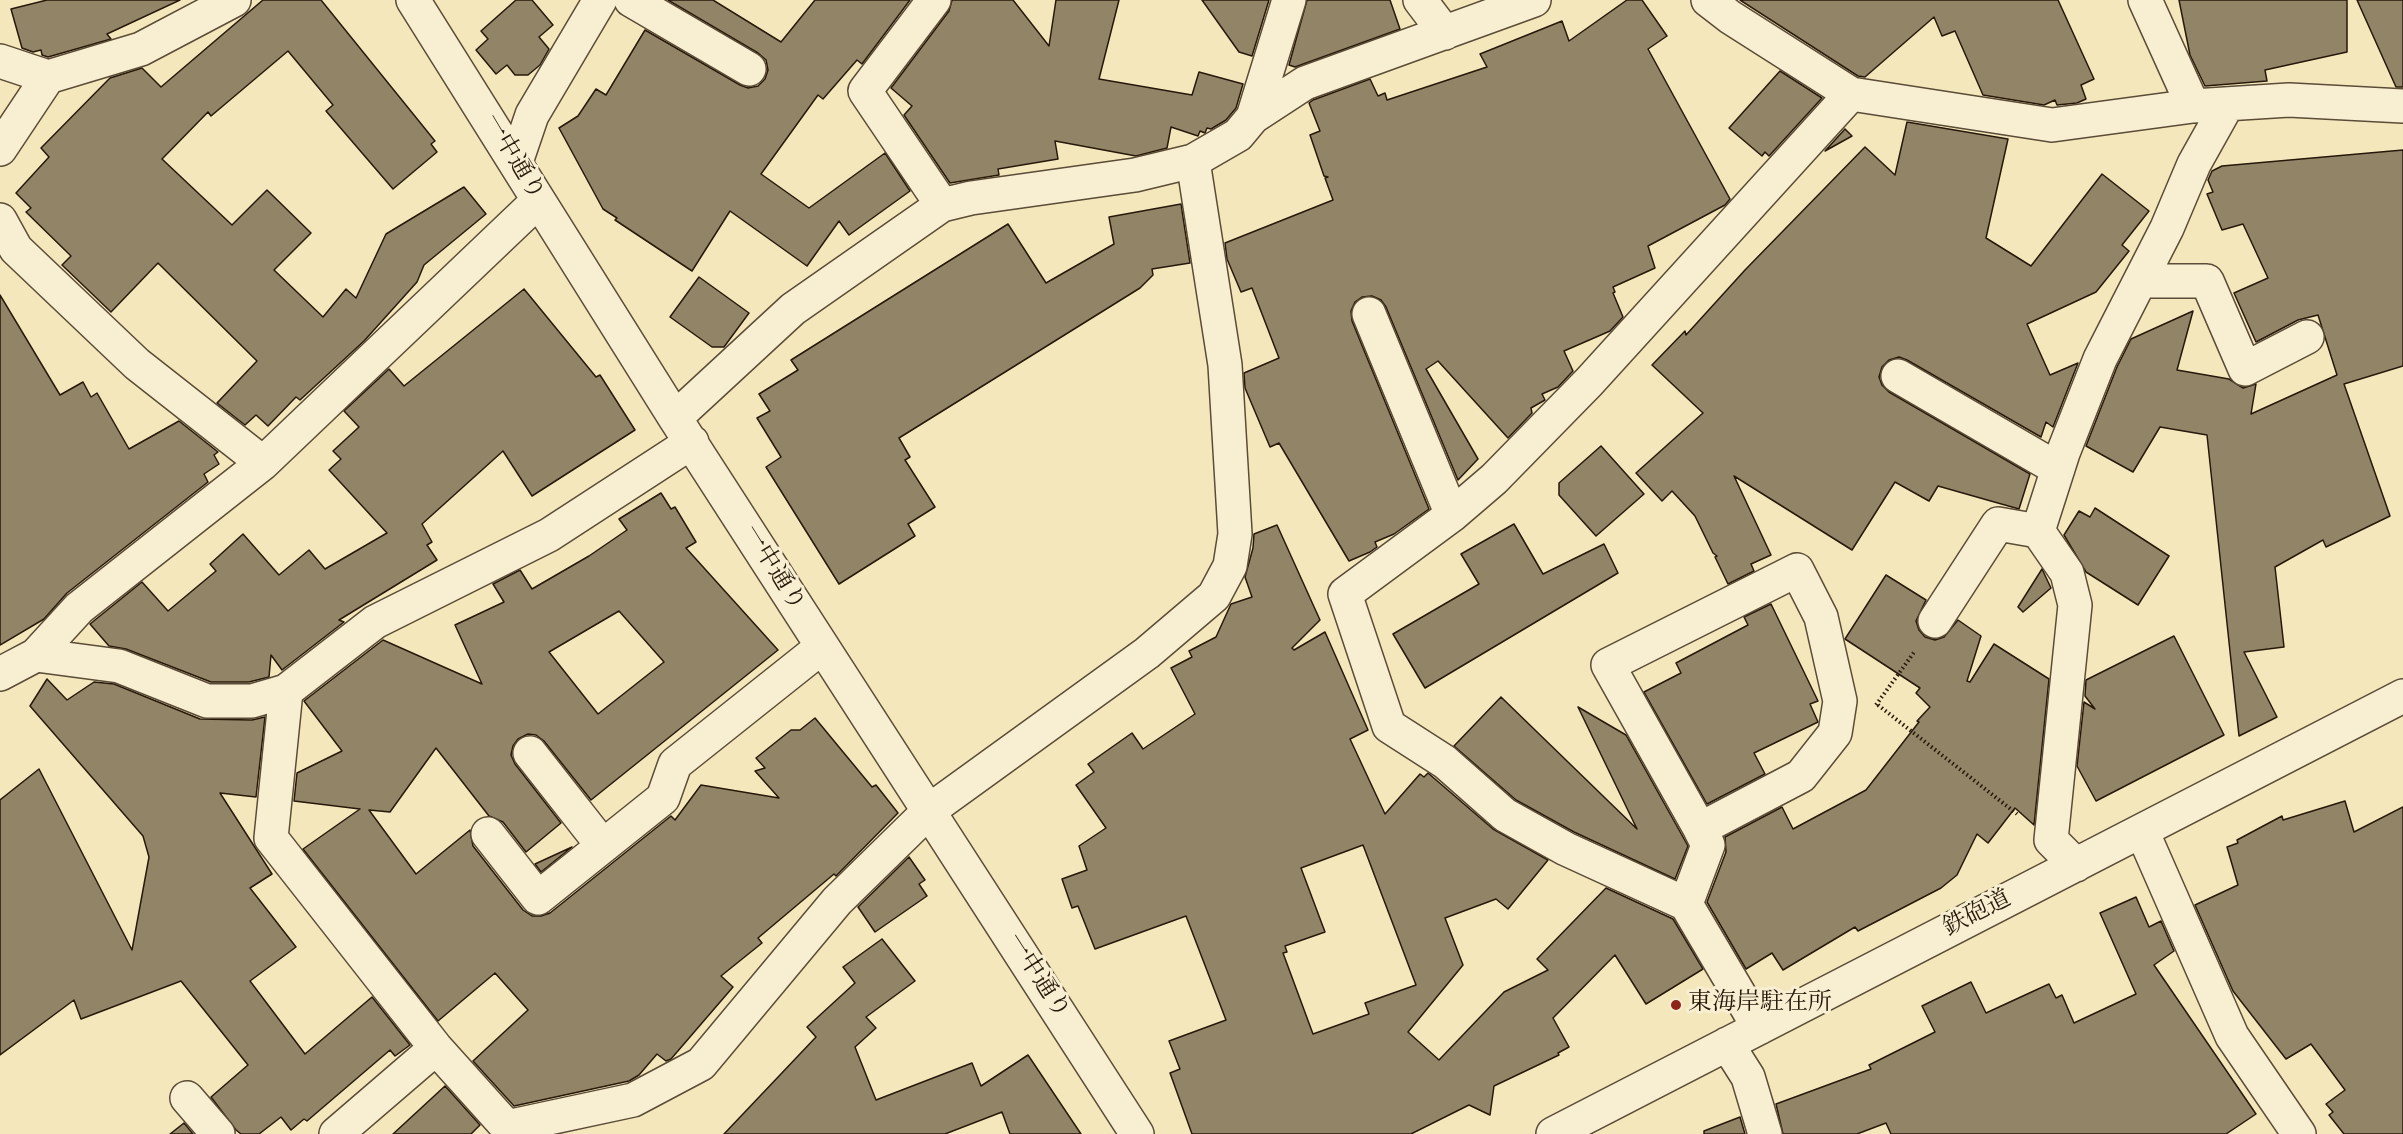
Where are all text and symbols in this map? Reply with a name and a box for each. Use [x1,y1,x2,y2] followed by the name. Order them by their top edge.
[475,109,549,207] street label: 一中通り
[734,521,810,617] street label: 一中通り
[1939,886,2017,944] street label: 鉄砲道
[998,929,1074,1025] street label: 一中通り
[1688,991,1832,1019] place label: 東海岸駐在所
[1669,998,1683,1012] marker: 東海岸駐在所

